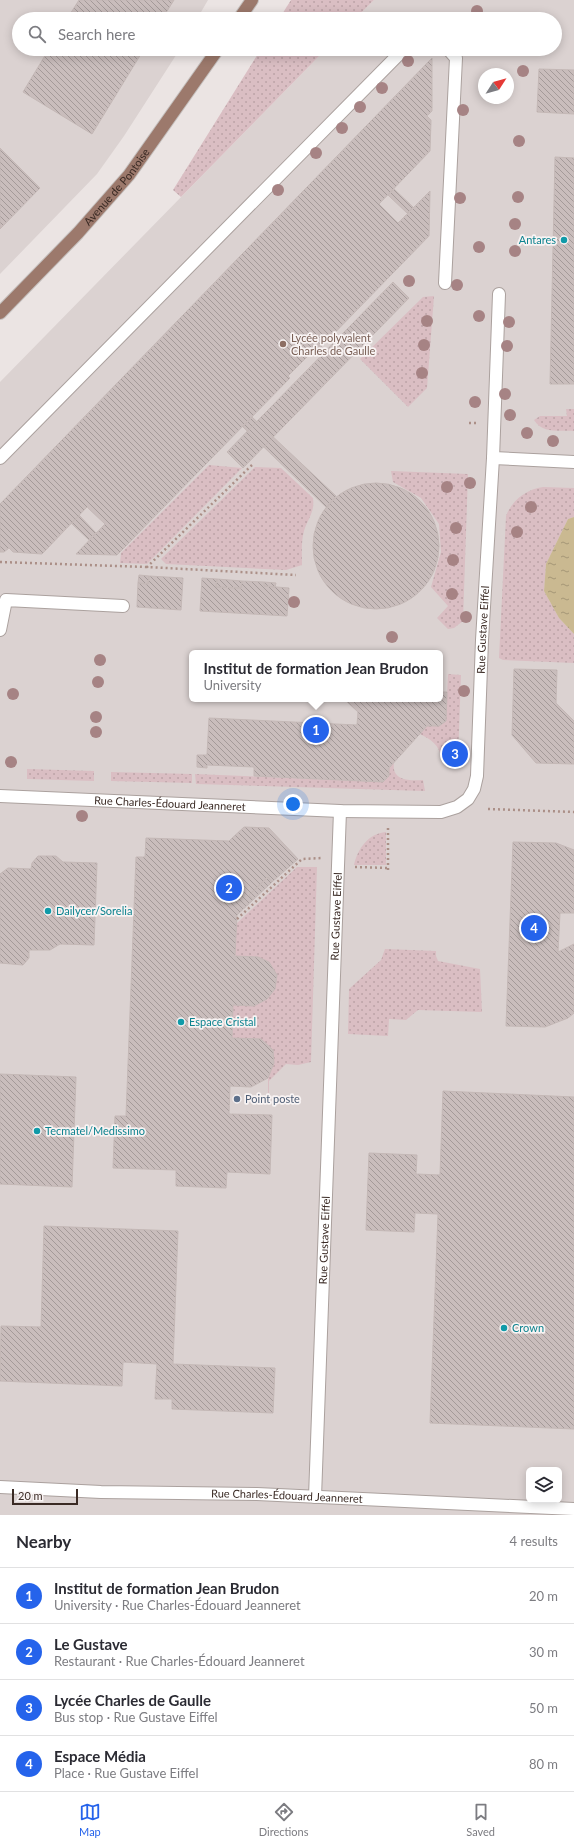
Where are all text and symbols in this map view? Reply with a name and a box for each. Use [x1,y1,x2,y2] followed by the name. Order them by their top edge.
[12,12,562,56] search box
[26,23,48,45] icon: search
[58,25,135,43] text: Search here
[478,68,514,104] north arrow
[81,145,152,228] street label: Avenue de Pontoise
[519,233,556,246] place label: Antares
[559,235,569,245] marker: Antares
[291,331,376,357] place label: Lycée polyvalent Charles de Gaulle
[278,339,288,349] marker: Lycée polyvalent Charles de Gaulle
[474,585,491,674] street label: Rue Gustave Eiffel
[189,650,443,702] popup
[203,659,429,677] text: Institut de formation Jean Brudon
[203,677,261,693] text: University
[303,715,329,745] pin: 1
[442,739,468,769] pin: 3
[94,793,246,813] street label: Rue Charles-Édouard Jeanneret
[283,794,303,814] your location
[328,872,344,961] street label: Rue Gustave Eiffel
[216,873,242,903] pin: 2
[56,904,132,917] place label: Dailycer/Sorelia
[43,906,53,916] marker: Dailycer/Sorelia
[521,913,547,943] pin: 4
[189,1015,256,1028] place label: Espace Cristal
[176,1017,186,1027] marker: Espace Cristal
[245,1092,300,1105] place label: Point poste
[232,1094,242,1104] marker: Point poste
[45,1124,145,1137] place label: Tecmatel/Medissimo
[32,1126,42,1136] marker: Tecmatel/Medissimo
[316,1196,332,1285] street label: Rue Gustave Eiffel
[512,1321,544,1334] place label: Crown
[499,1323,509,1333] marker: Crown
[526,1467,562,1503] map controls
[526,1467,562,1503] button: layers
[211,1486,363,1505] street label: Rue Charles-Édouard Jeanneret
[12,1487,78,1506] scale bar
[18,1489,43,1502] text: 20 m
[16,1531,71,1552] text: Nearby
[510,1533,558,1549] text: 4 results
[54,1579,279,1597] text: Institut de formation Jean Brudon
[25,1588,33,1604] text: 1
[529,1588,558,1604] text: 20 m
[54,1597,301,1613] text: University · Rue Charles-Édouard Jeanneret
[54,1635,128,1653] text: Le Gustave
[25,1644,33,1660] text: 2
[529,1644,558,1660] text: 30 m
[54,1653,305,1669] text: Restaurant · Rue Charles-Édouard Jeanneret
[54,1691,211,1709] text: Lycée Charles de Gaulle
[25,1700,33,1716] text: 3
[529,1700,558,1716] text: 50 m
[54,1709,218,1725] text: Bus stop · Rue Gustave Eiffel
[54,1747,146,1765] text: Espace Média
[25,1756,33,1772] text: 4
[529,1756,558,1772] text: 80 m
[54,1765,199,1781] text: Place · Rue Gustave Eiffel
[79,1801,101,1838] tab: Map
[259,1801,308,1838] tab: Directions
[466,1801,495,1838] tab: Saved

